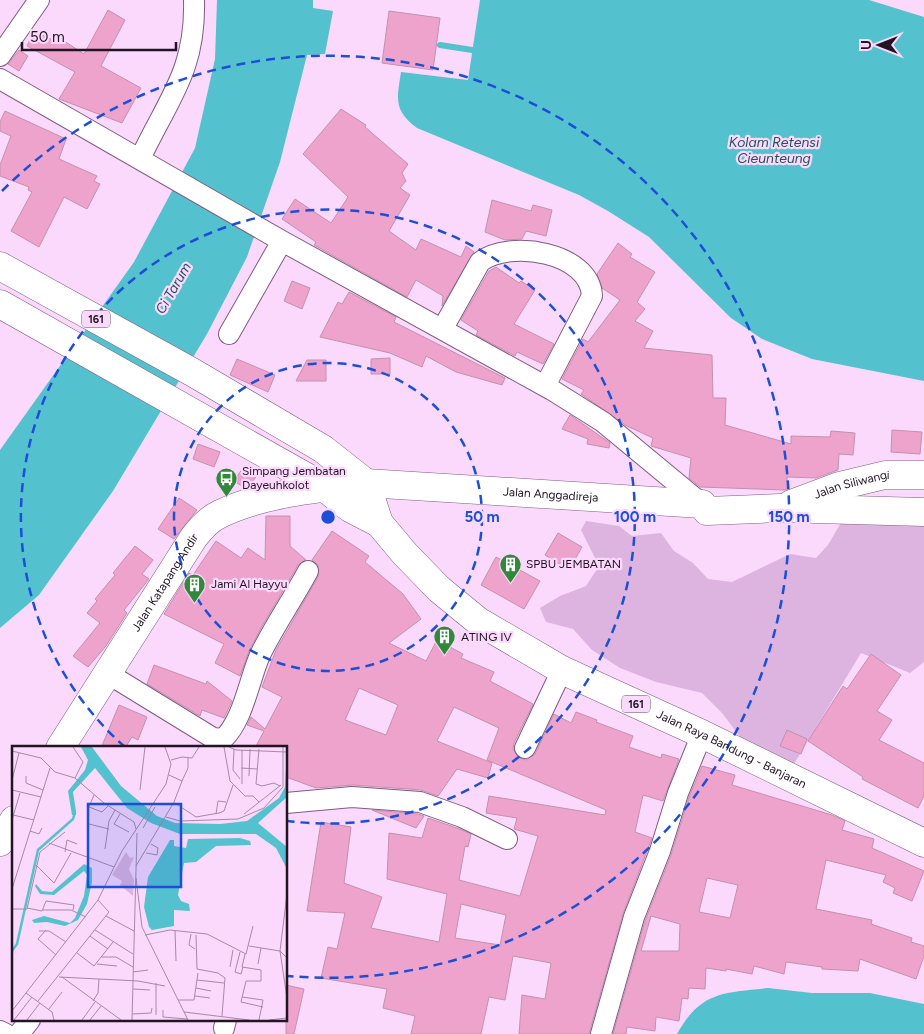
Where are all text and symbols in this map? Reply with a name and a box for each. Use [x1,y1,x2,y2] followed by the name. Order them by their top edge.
[22,20,176,52] scale bar
[854,20,904,70] north arrow
[30,28,65,46] text: 50 m
[858,40,875,50] text: U
[729,134,820,167] water label: Kolam Retensi Cieunteung
[152,260,195,317] water label: Ci Tarum
[82,310,110,328] road number: 161
[242,464,346,492] place label: Simpang Jembatan Dayeuhkolot
[214,466,238,497] bus stop icon: Simpang Jembatan Dayeuhkolot
[812,468,890,502] street label: Jalan Siliwangi
[503,485,599,505] street label: Jalan Anggadireja
[319,508,337,526] centre of rings
[464,508,500,526] text: 50 m
[614,508,656,526] text: 100 m
[768,508,810,526] text: 150 m
[129,531,201,634] street label: Jalan Katapang Andir
[498,552,522,583] building icon: SPBU JEMBATAN
[526,557,621,571] place label: SPBU JEMBATAN
[183,572,207,603] building icon: Jami Al Hayyu
[211,577,287,591] place label: Jami Al Hayyu
[433,625,457,656] building icon: ATING IV
[461,630,512,644] place label: ATING IV
[622,696,650,712] road number: 161
[654,707,809,791] street label: Jalan Raya Bandung - Banjaran
[12,746,288,1022] inset map

